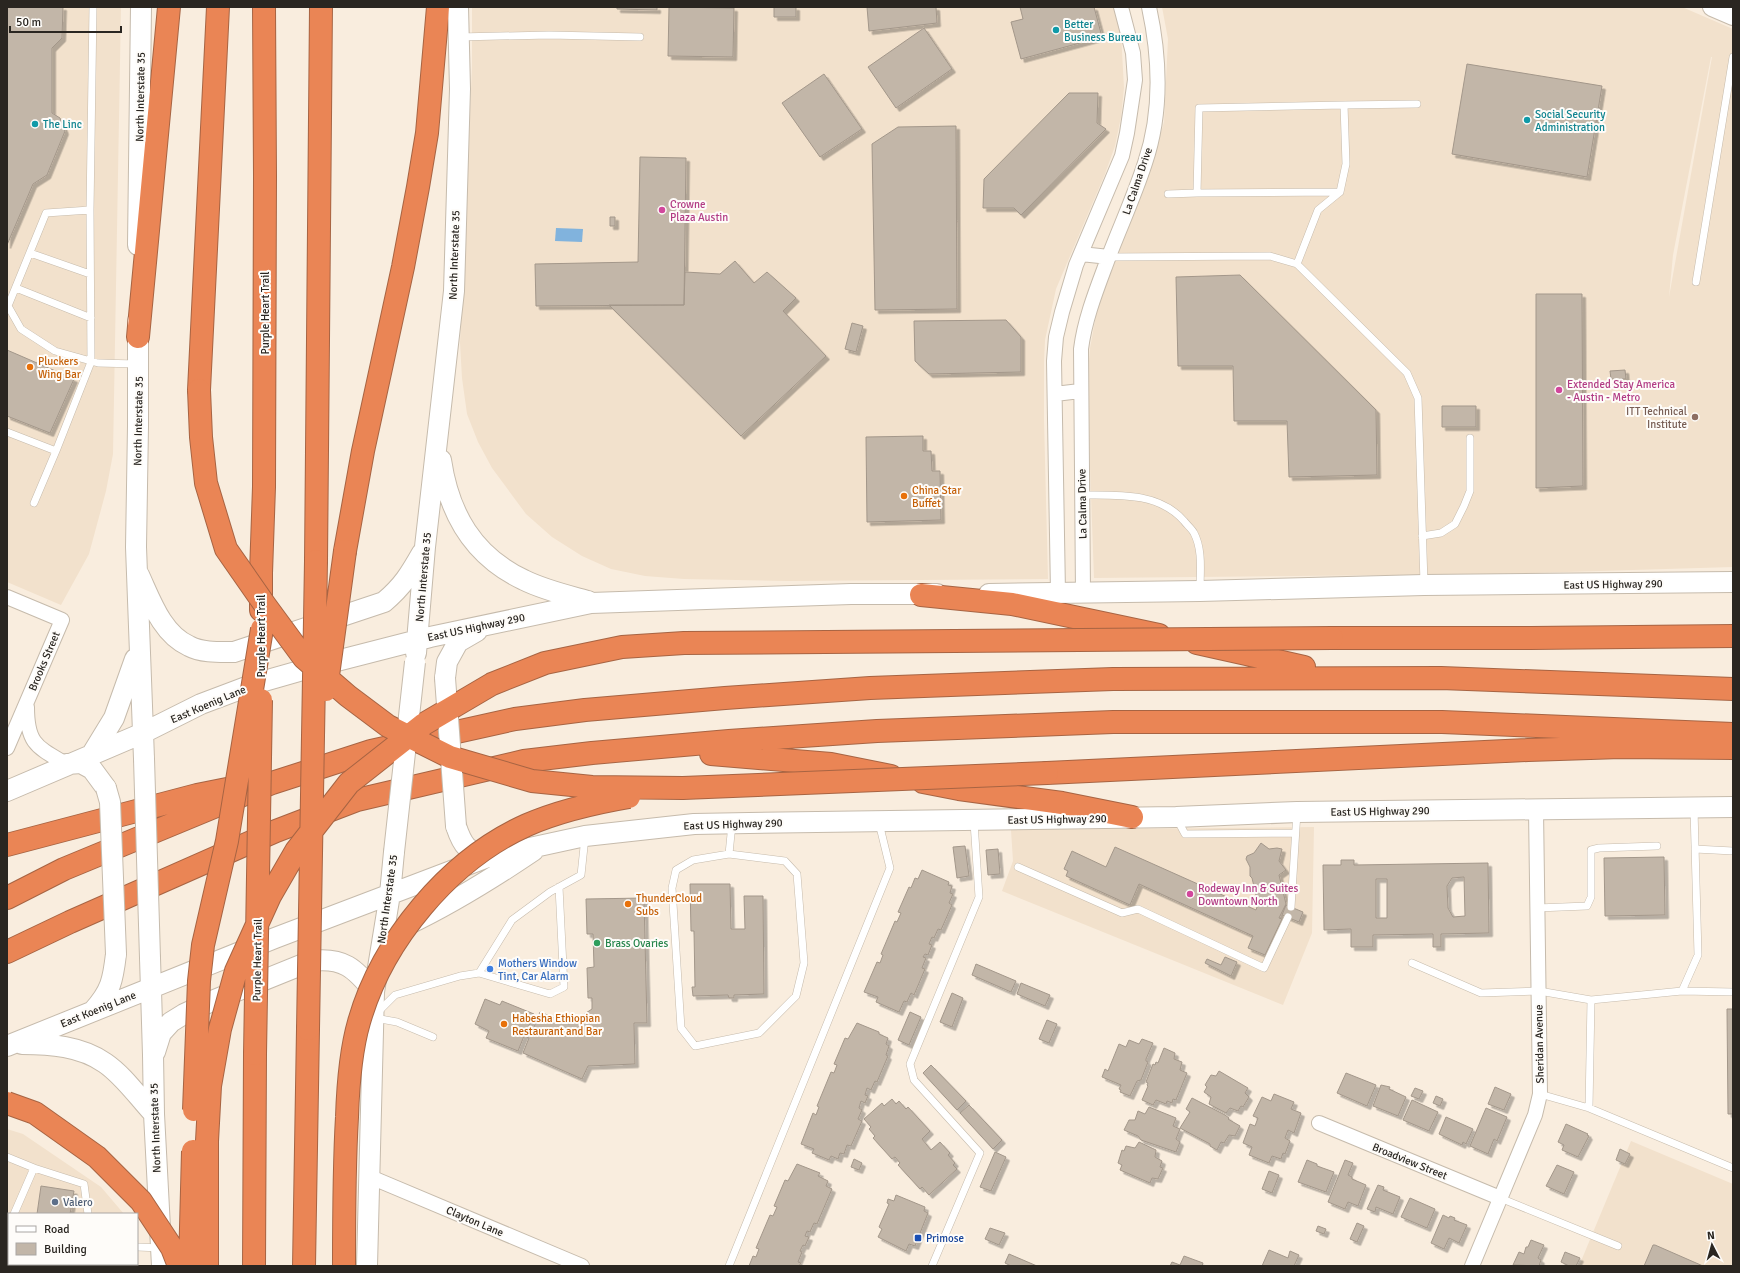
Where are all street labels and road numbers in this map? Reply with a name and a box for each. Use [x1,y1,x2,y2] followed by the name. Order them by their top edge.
[133,52,148,142] street label: North Interstate 35
[1120,146,1155,217] street label: La Calma Drive
[446,210,463,300] street label: North Interstate 35
[259,272,272,354] street label: Purple Heart Trail
[131,376,146,466] street label: North Interstate 35
[1075,469,1090,539] street label: La Calma Drive
[413,532,434,622] street label: North Interstate 35
[1563,577,1663,592] street label: East US Highway 290
[255,595,268,677] street label: Purple Heart Trail
[426,611,526,644] street label: East US Highway 290
[26,629,63,693] street label: Brooks Street
[169,683,248,726] street label: East Koenig Lane
[1330,804,1430,819] street label: East US Highway 290
[1007,812,1107,827] street label: East US Highway 290
[683,816,783,833] street label: East US Highway 290
[375,854,400,945] street label: North Interstate 35
[250,919,265,1001] street label: Purple Heart Trail
[59,988,138,1031] street label: East Koenig Lane
[1532,1004,1547,1084] street label: Sheridan Avenue
[147,1083,164,1173] street label: North Interstate 35
[1370,1141,1449,1182] street label: Broadview Street
[444,1204,506,1239] street label: Clayton Lane

